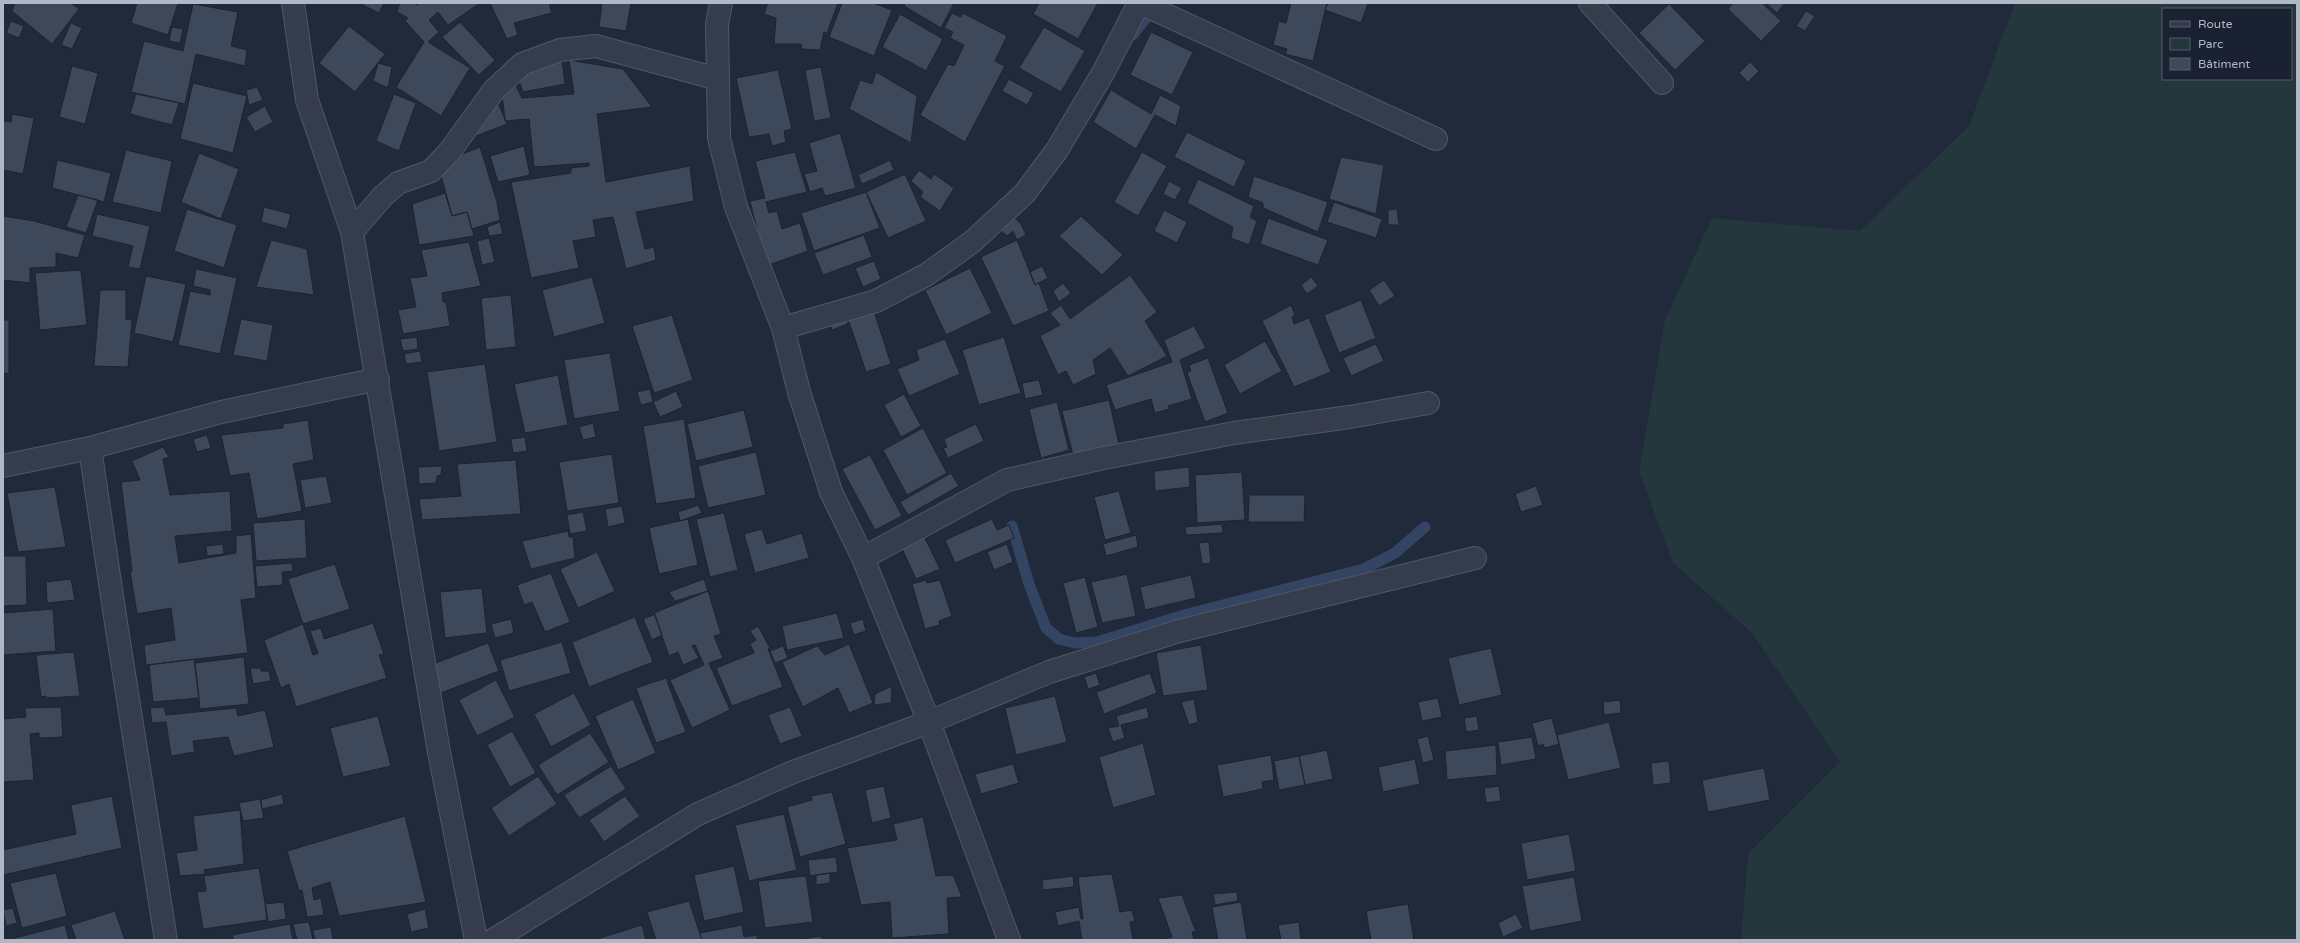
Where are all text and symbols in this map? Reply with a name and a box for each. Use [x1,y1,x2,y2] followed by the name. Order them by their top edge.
[2162,8,2292,80] legend
[2198,17,2233,31] text: Route
[2198,37,2223,51] text: Parc
[2198,57,2250,71] text: Bâtiment

